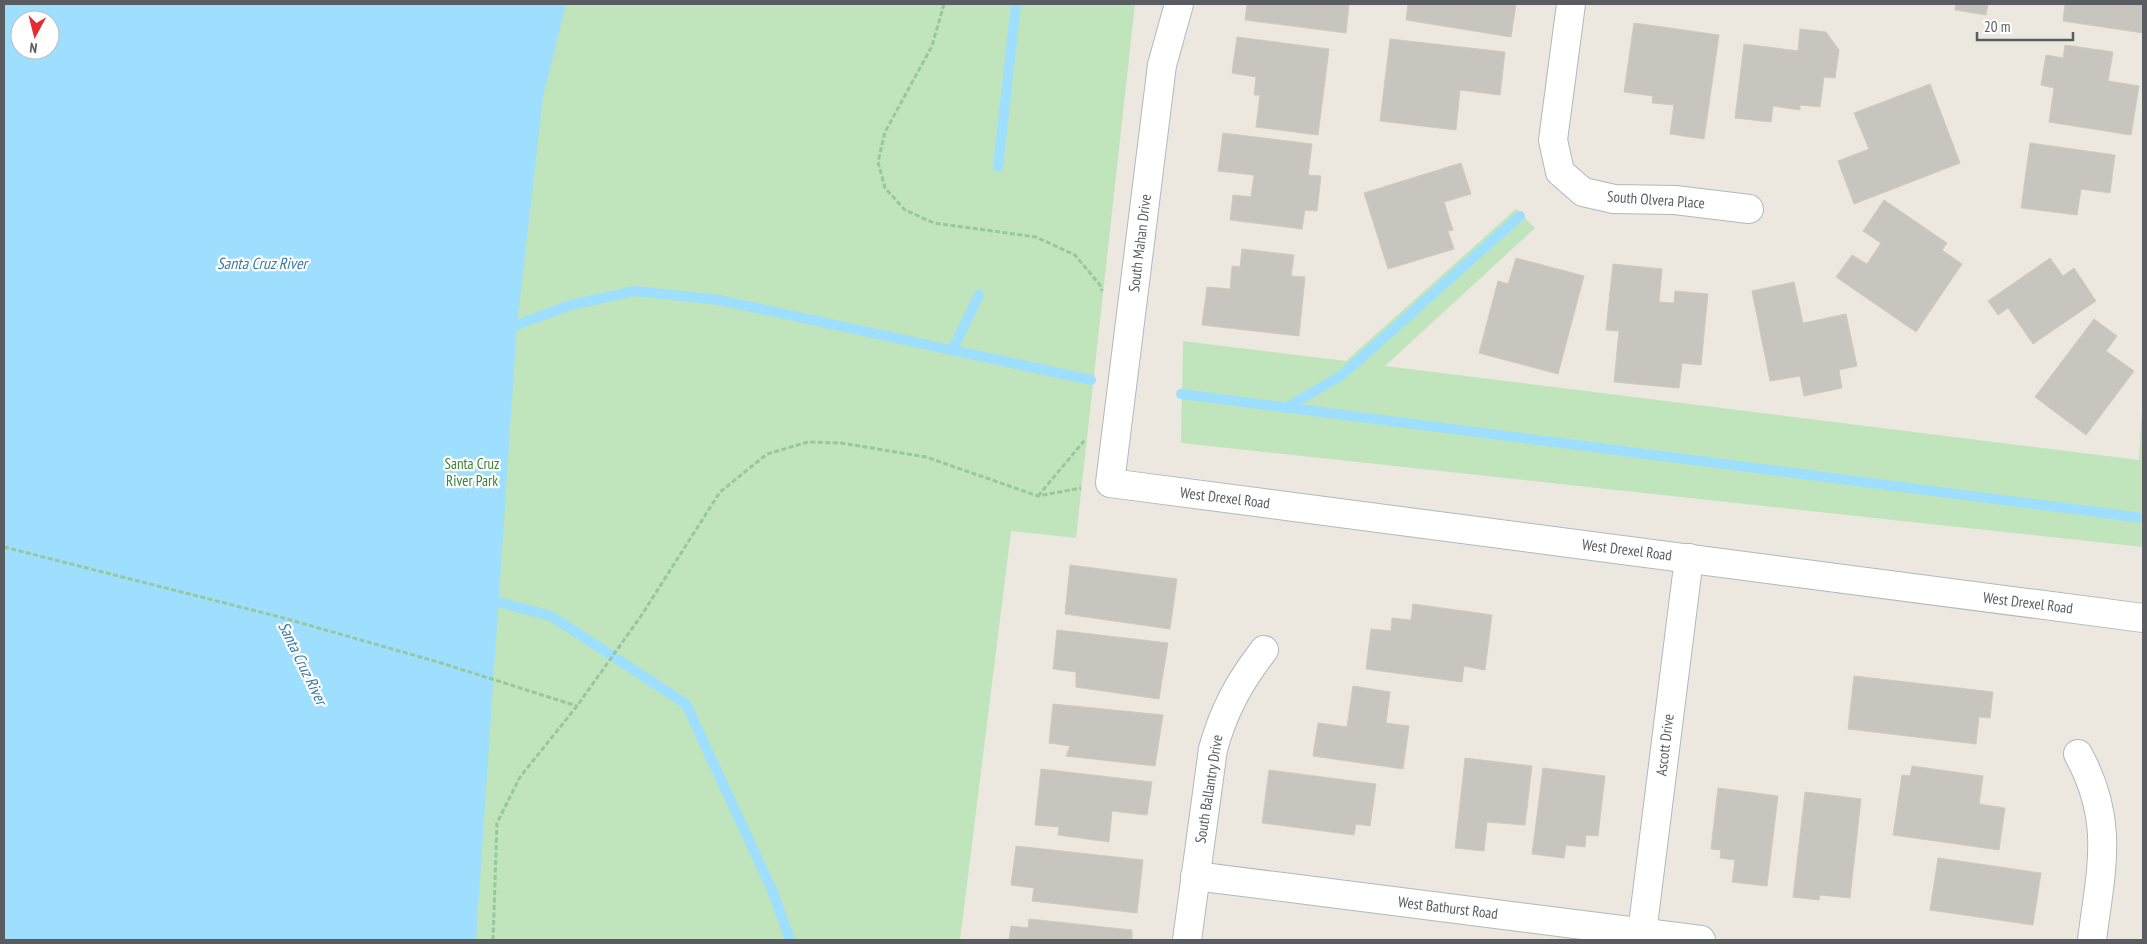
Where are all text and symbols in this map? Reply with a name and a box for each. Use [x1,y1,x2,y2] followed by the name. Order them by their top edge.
[10,10,60,60] north arrow
[1977,10,2073,42] scale bar
[1984,17,2010,36] text: 20 m
[29,39,38,57] text: N
[1607,187,1706,212] street label: South Olvera Place
[1124,193,1155,293] street label: South Mahan Drive
[217,253,310,273] water label: Santa Cruz River
[444,454,500,490] park label: Santa Cruz River Park
[1179,483,1271,512] street label: West Drexel Road
[1581,535,1673,564] street label: West Drexel Road
[1982,588,2074,617] street label: West Drexel Road
[274,618,333,710] water label: Santa Cruz River
[1651,713,1678,777] street label: Ascott Drive
[1191,733,1226,845] street label: South Ballantry Drive
[1397,892,1499,923] street label: West Bathurst Road

